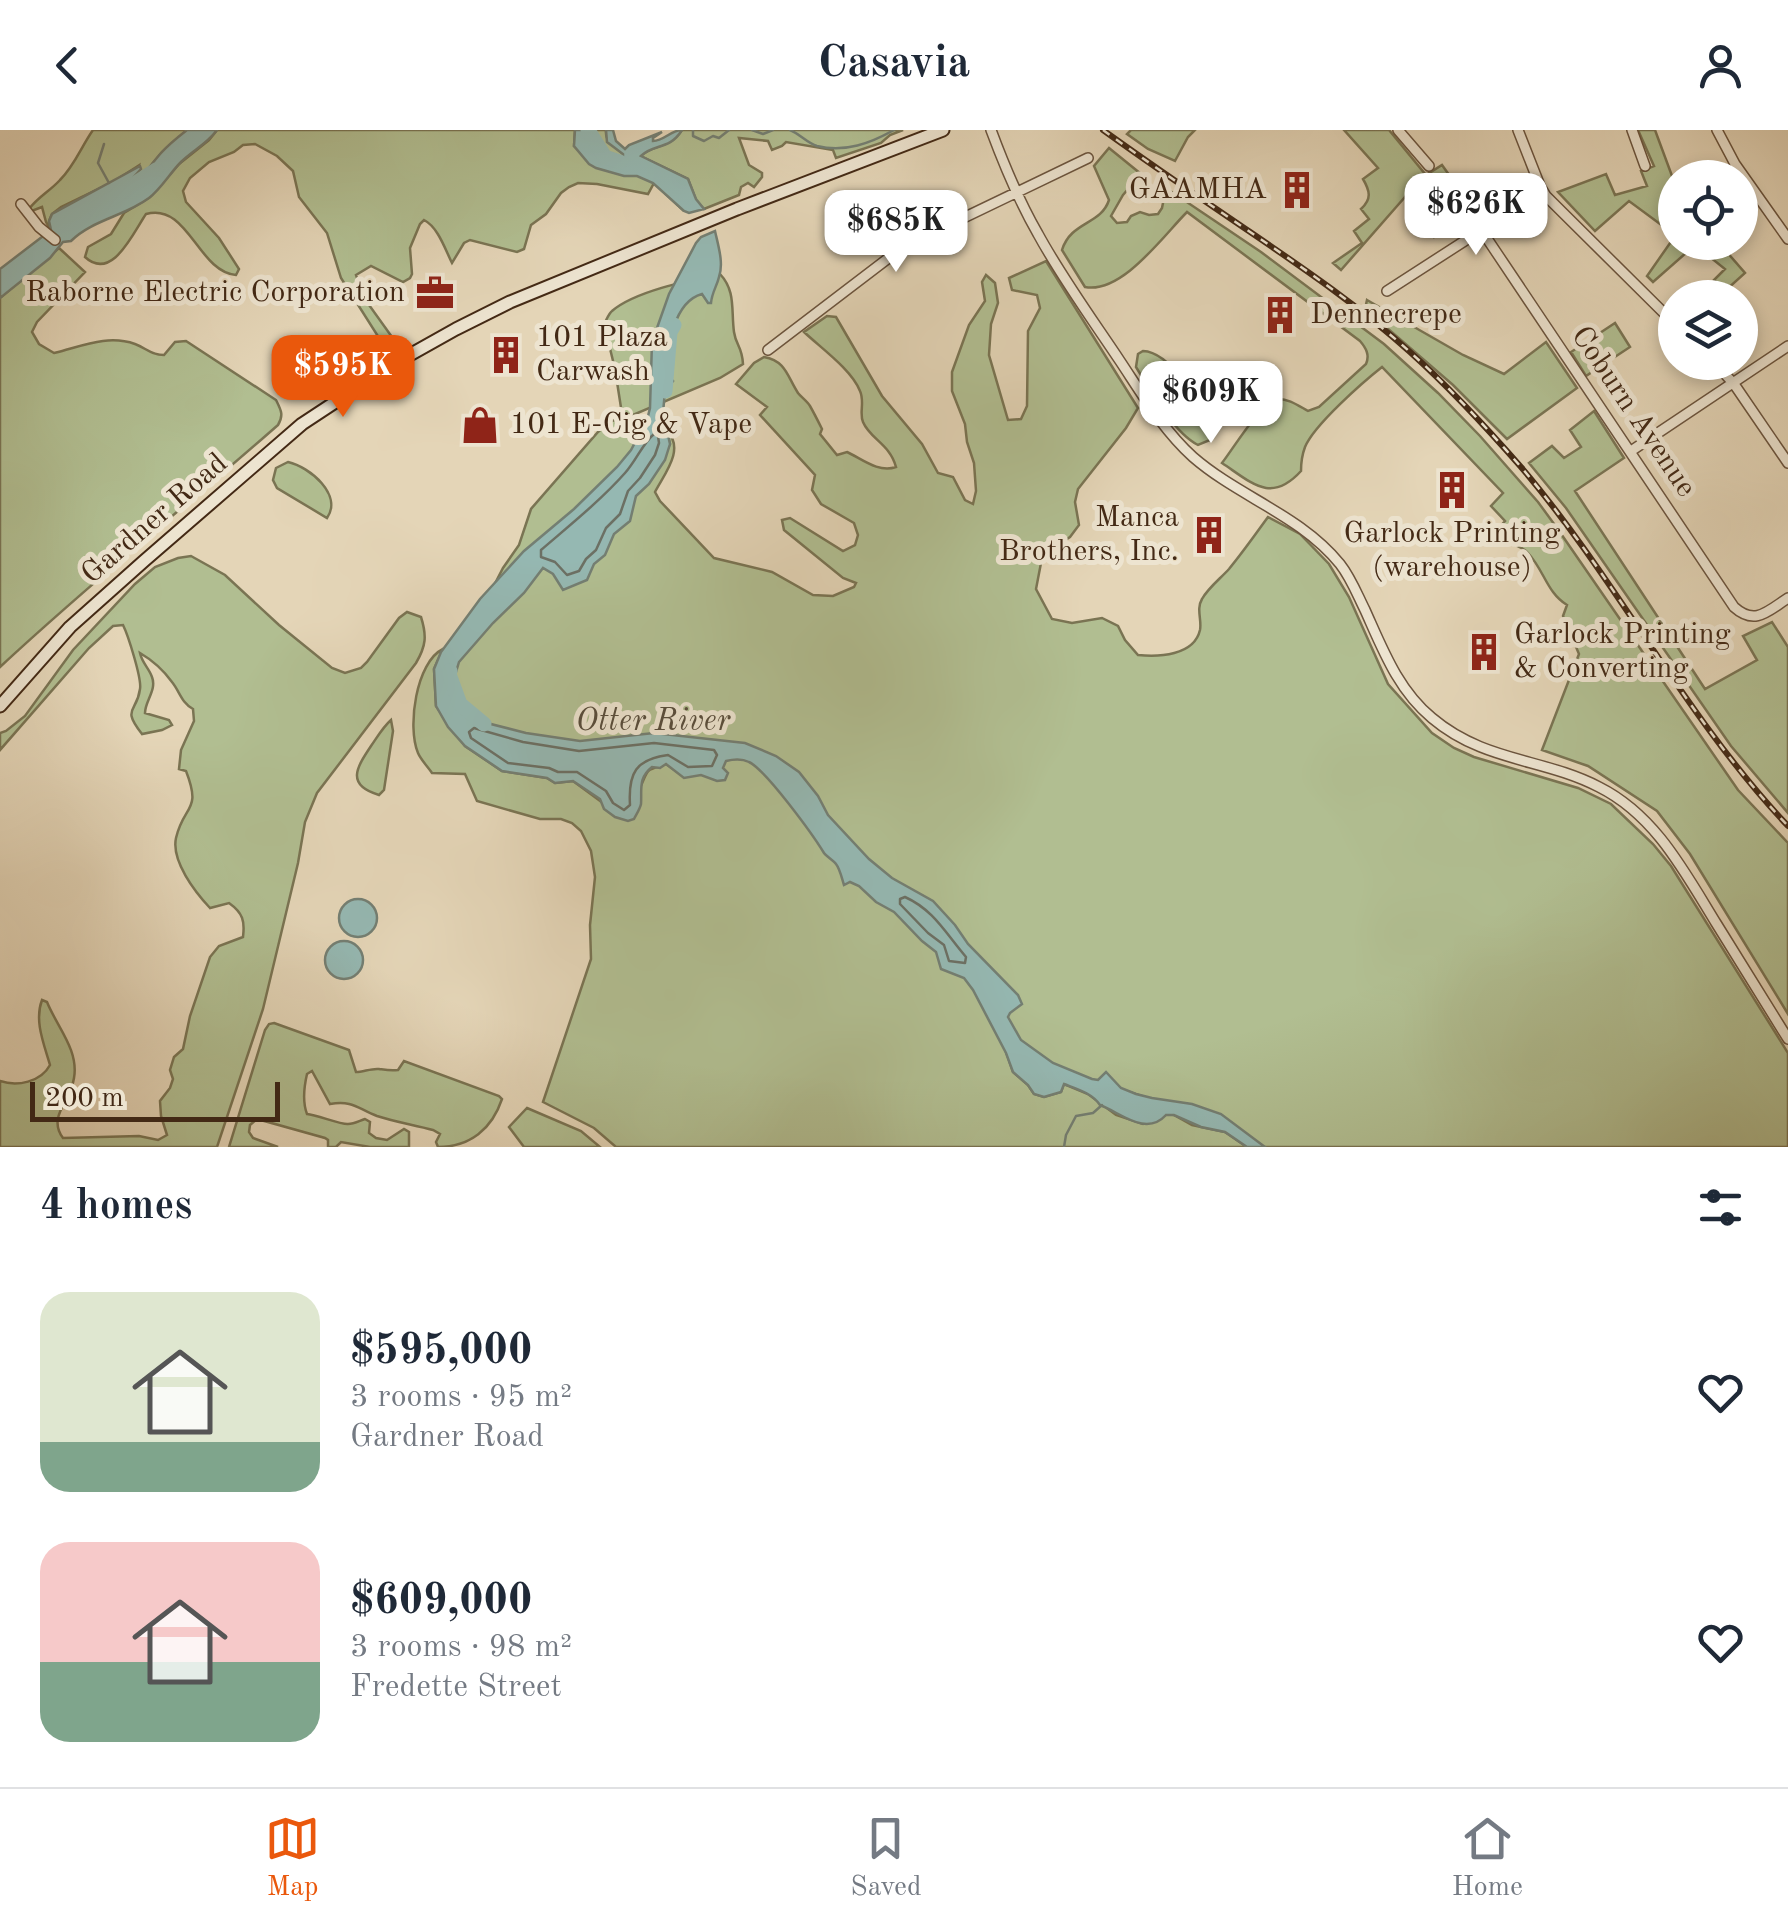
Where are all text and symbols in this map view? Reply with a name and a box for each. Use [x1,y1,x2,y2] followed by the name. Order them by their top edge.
[40,38,95,93] icon: back
[1693,38,1748,93] icon: person
[818,42,970,87] text: Casavia
[1658,160,1758,380] map controls
[1658,160,1758,260] button: locate
[1276,169,1318,211] building icon: GAAMHA
[1406,173,1546,258] pin: $626K
[1129,175,1267,205] place label: GAAMHA
[1427,189,1525,221] text: $626K
[826,190,966,275] pin: $685K
[847,206,945,238] text: $685K
[414,272,456,314] office icon: Raborne Electric Corporation
[25,278,405,308] place label: Raborne Electric Corporation
[1658,280,1758,380] button: layers
[1259,294,1301,336] building icon: Dennecrepe
[1310,300,1462,330] place label: Dennecrepe
[1565,321,1701,503] street label: Coburn Avenue
[536,323,668,387] place label: 101 Plaza Carwash
[485,334,527,376] building icon: 101 Plaza Carwash
[273,335,413,420] pin: $595K
[294,351,392,383] text: $595K
[1141,361,1281,446] pin: $609K
[1162,377,1260,409] text: $609K
[459,404,501,446] shop icon: 101 E-Cig & Vape
[510,410,752,440] place label: 101 E-Cig & Vape
[77,448,233,590] street label: Gardner Road
[1431,469,1473,511] building icon: Garlock Printing (warehouse)
[999,503,1179,567] place label: Manca Brothers, Inc.
[1188,514,1230,556] building icon: Manca Brothers, Inc.
[1344,519,1560,583] place label: Garlock Printing (warehouse)
[1514,620,1731,684] place label: Garlock Printing & Converting
[1463,631,1505,673] building icon: Garlock Printing & Converting
[576,706,732,738] water label: Otter River
[30,1077,280,1121] scale bar
[45,1085,124,1113] text: 200 m
[1693,1180,1748,1235] icon: filters
[40,1186,192,1228] text: 4 homes
[350,1331,532,1373] text: $595,000
[120,1332,240,1452] icon: home
[1693,1365,1748,1420] icon: heart
[350,1382,572,1414] text: 3 rooms · 95 m²
[350,1422,544,1454] text: Gardner Road
[350,1581,532,1623] text: $609,000
[120,1582,240,1702] icon: home
[1693,1615,1748,1670] icon: heart
[350,1632,572,1664] text: 3 rooms · 98 m²
[350,1672,562,1704] text: Fredette Street
[265,1811,320,1906] tab: Map
[850,1811,922,1906] tab: Saved
[1452,1811,1523,1906] tab: Home

